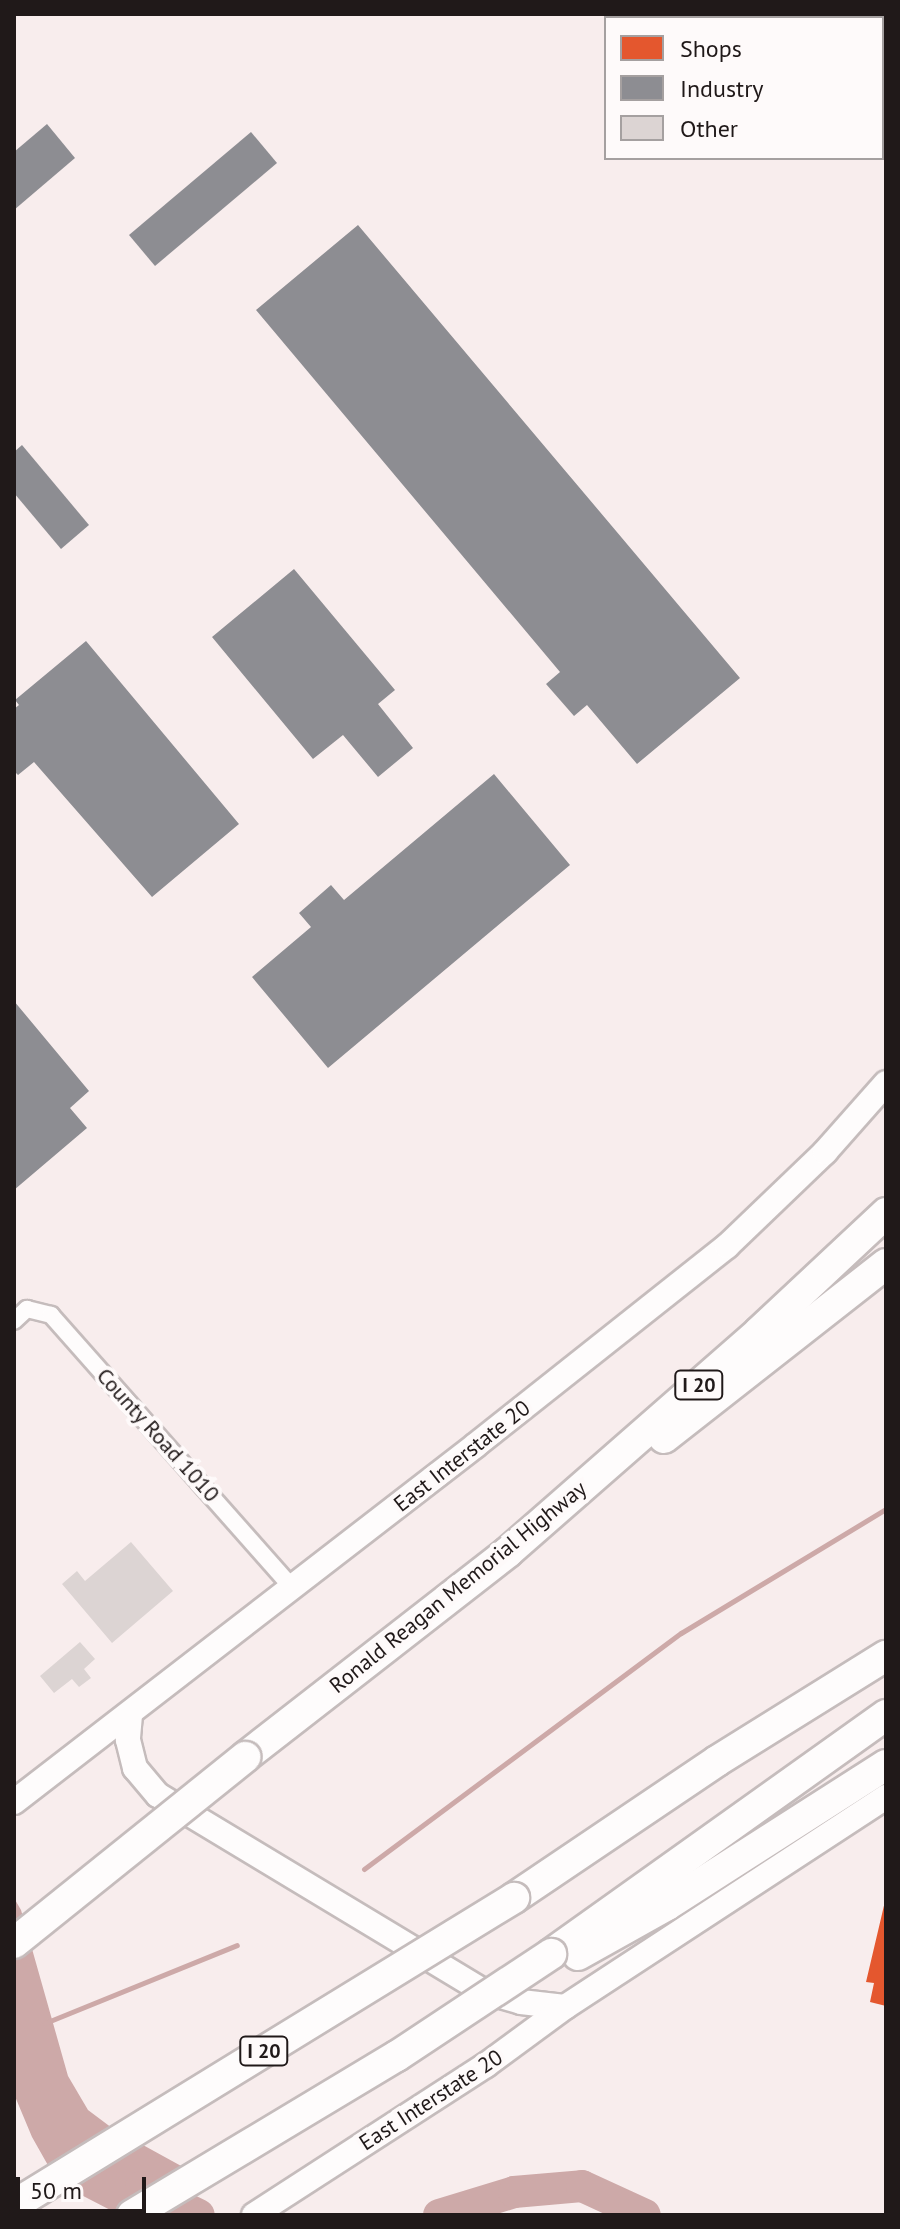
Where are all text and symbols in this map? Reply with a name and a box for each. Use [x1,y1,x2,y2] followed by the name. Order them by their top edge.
[604,16,884,160] legend
[680,33,742,64] text: Shops
[680,73,764,104] text: Industry
[680,113,738,144] text: Other
[91,1362,225,1508] street label: County Road 1010
[673,1369,725,1401] road number: I 20
[389,1395,535,1517] street label: East Interstate 20
[324,1475,592,1699] street label: Ronald Reagan Memorial Highway
[238,2035,290,2067] road number: I 20
[354,2044,508,2156] street label: East Interstate 20
[20,2161,150,2211] scale bar
[30,2175,82,2206] text: 50 m

